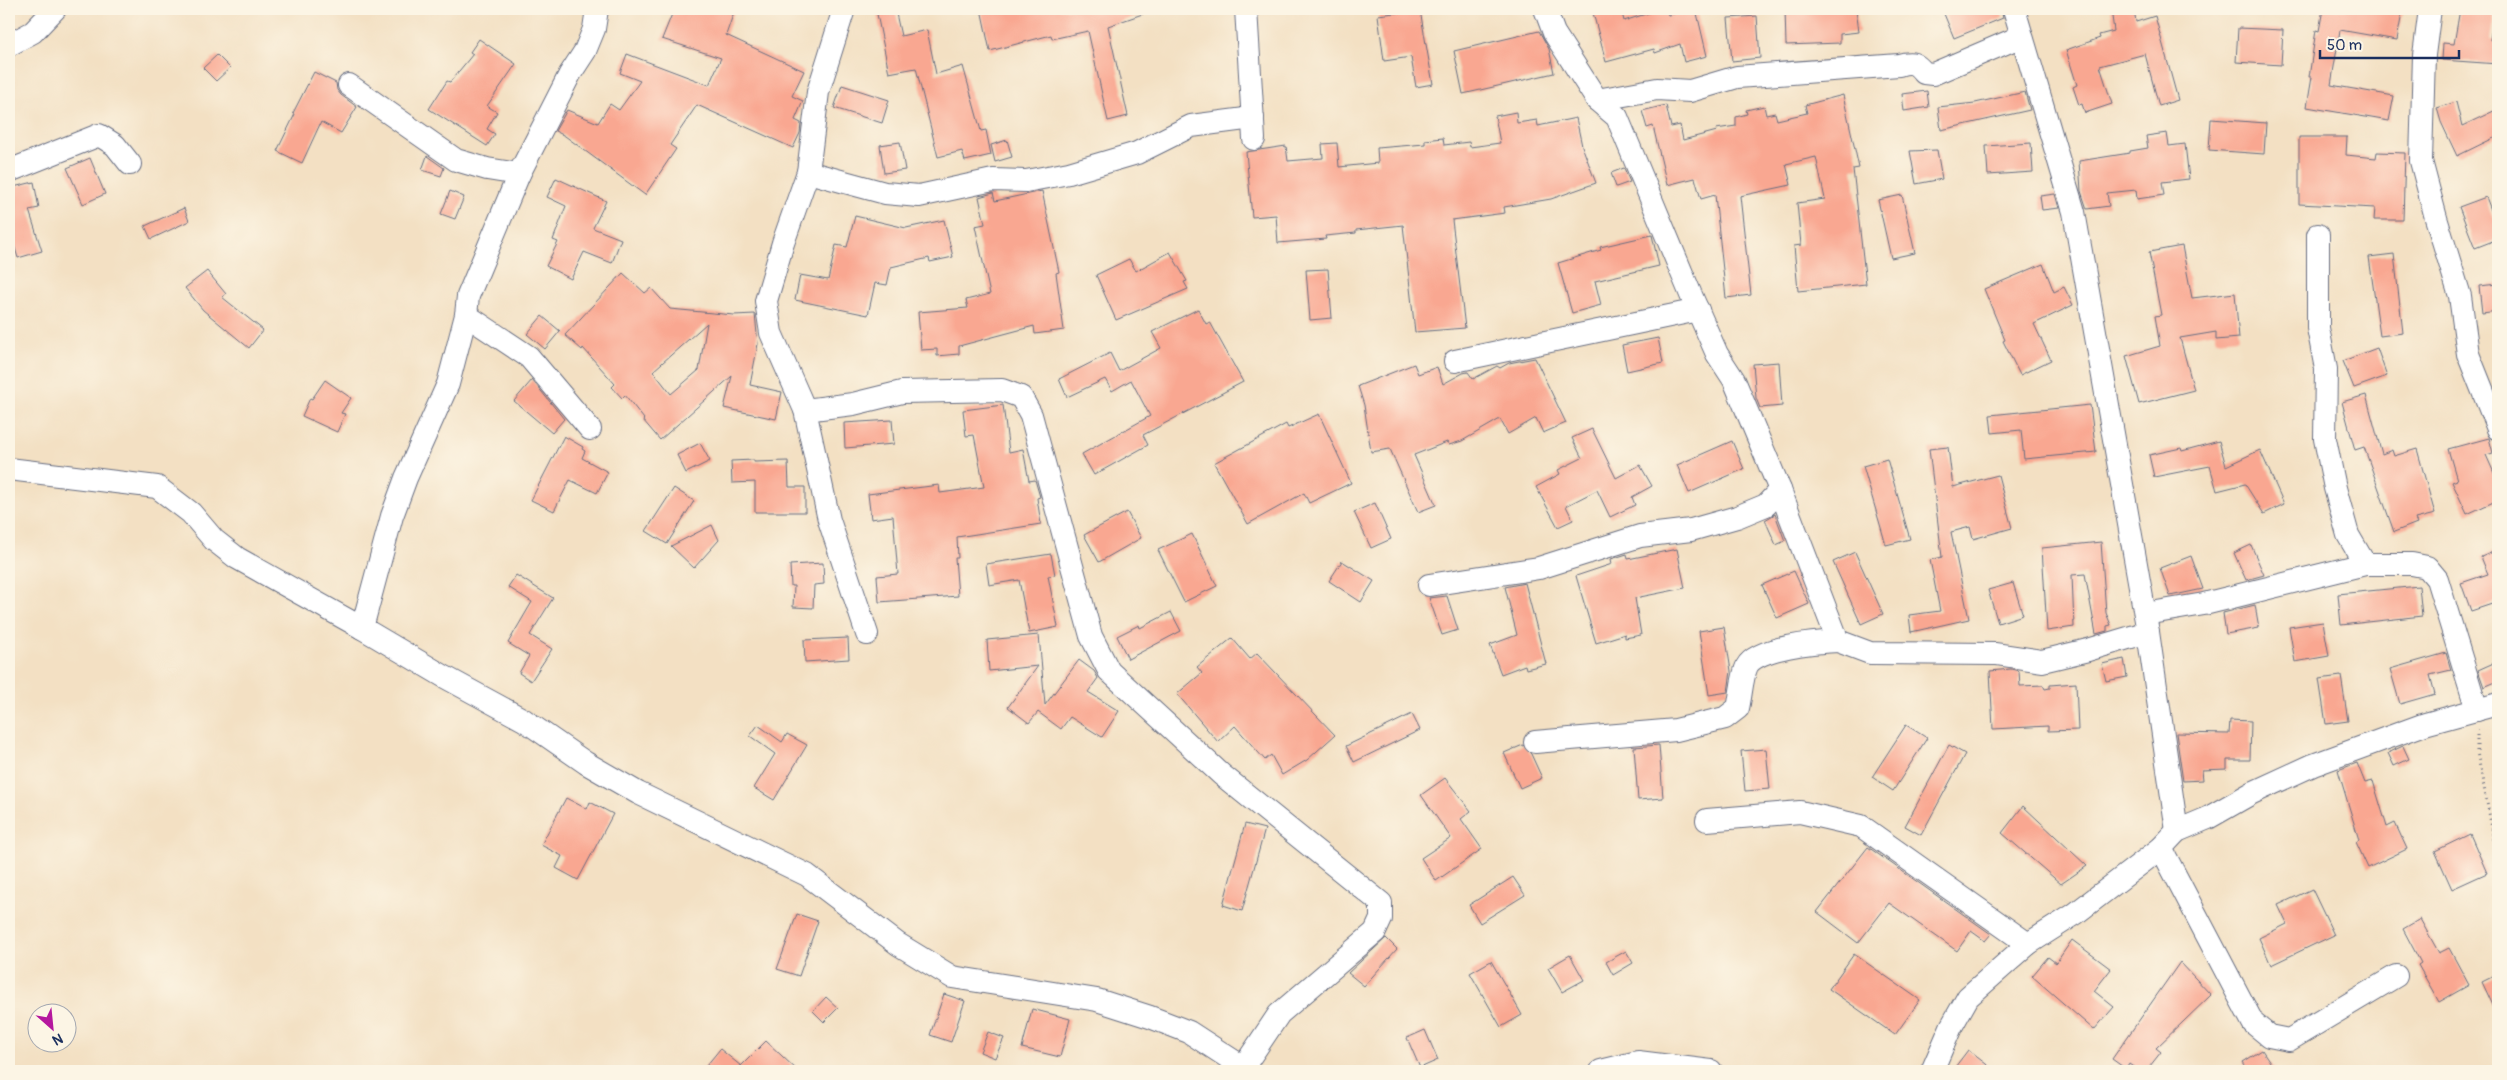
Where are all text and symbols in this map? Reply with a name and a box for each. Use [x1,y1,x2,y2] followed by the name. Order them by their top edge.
[2320,28,2458,60] scale bar
[2327,36,2362,55] text: 50 m
[28,1002,78,1052] north arrow
[50,1029,66,1049] text: N

